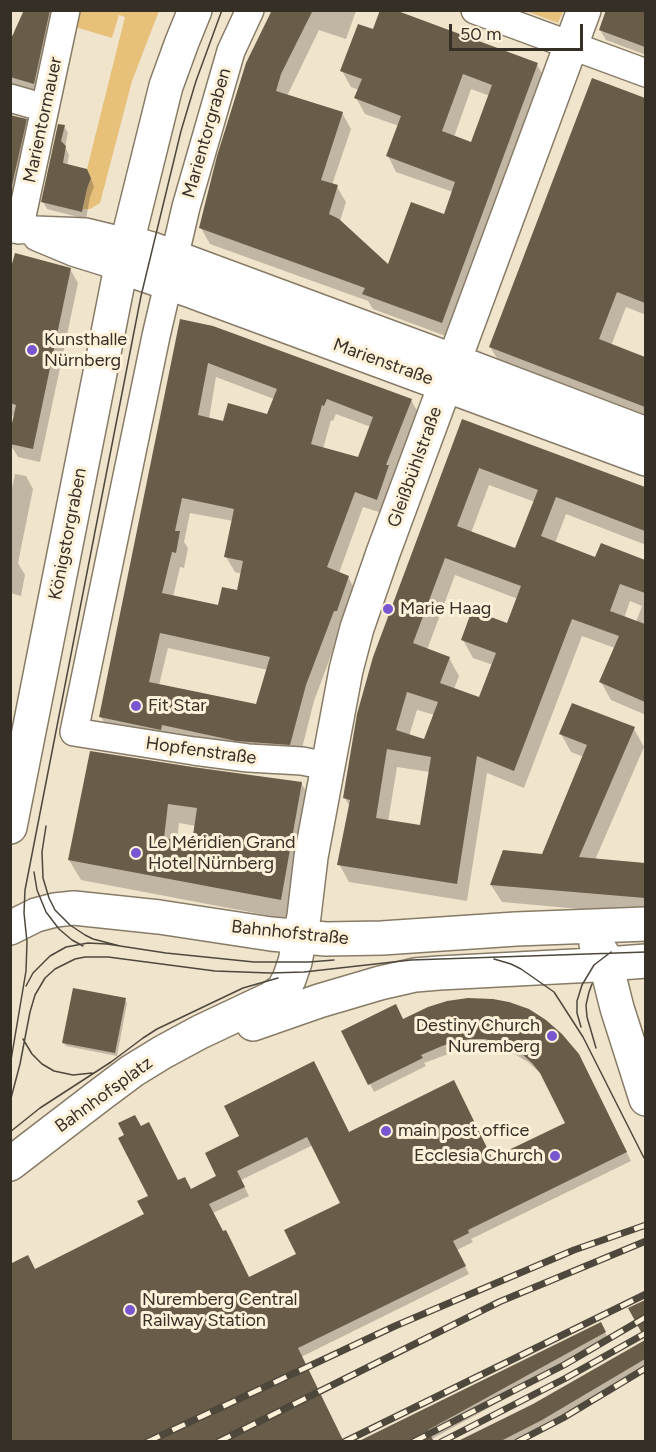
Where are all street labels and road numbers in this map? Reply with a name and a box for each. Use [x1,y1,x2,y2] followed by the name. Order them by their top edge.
[19,55,67,185] street label: Marientormauer
[178,66,236,200] street label: Marientorgraben
[330,334,436,390] street label: Marienstraße
[383,404,447,530] street label: Gleißbühlstraße
[45,466,91,602] street label: Königstorgraben
[144,733,258,769] street label: Hopfenstraße
[230,916,350,950] street label: Bahnhofstraße
[51,1052,157,1138] street label: Bahnhofsplatz

